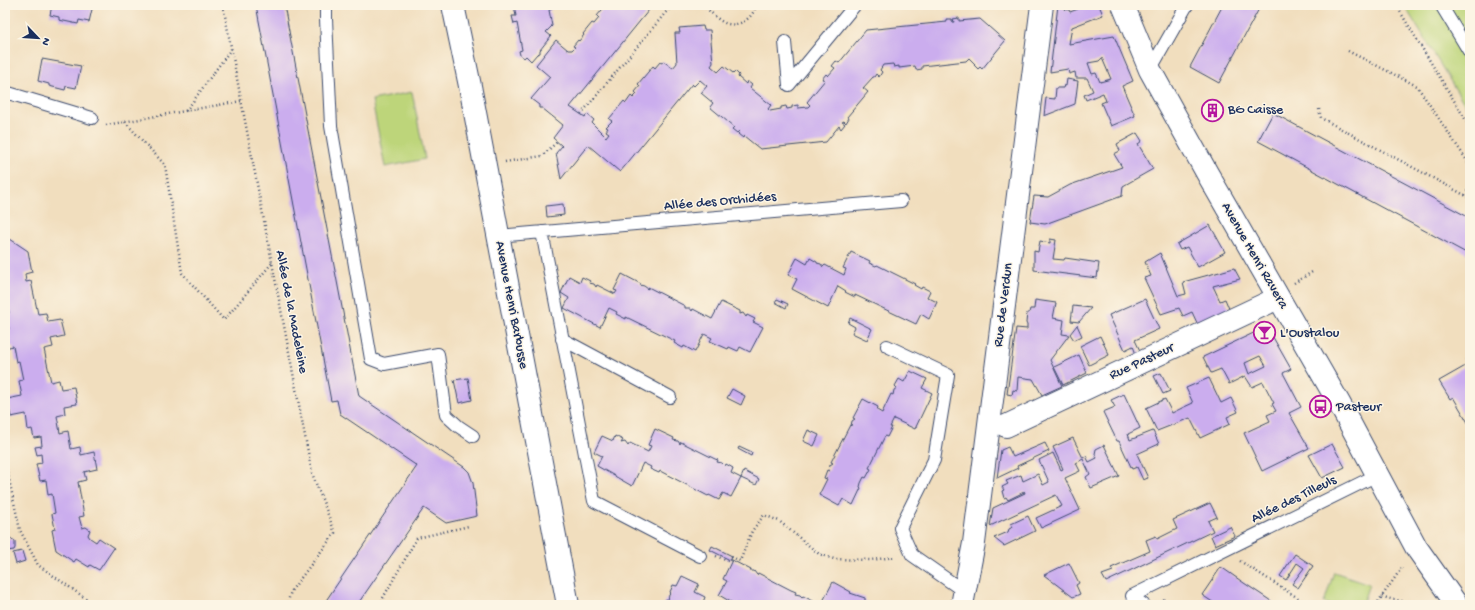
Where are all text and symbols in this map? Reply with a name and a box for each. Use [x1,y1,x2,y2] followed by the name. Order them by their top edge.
[18,18,58,58] north arrow
[38,36,52,47] text: N
[1200,97,1226,123] building icon: BG Caisse
[1227,102,1284,119] place label: BG Caisse
[663,189,778,215] street label: Allée des Orchidées
[1217,200,1292,313] street label: Avenue Henri Ravera
[490,240,532,371] street label: Avenue Henri Barbusse
[271,249,311,376] street label: Allée de la Madeleine
[990,262,1018,348] street label: Rue de Verdun
[1252,320,1278,346] bar icon: L'Oustalou
[1280,325,1340,342] place label: L'Oustalou
[1107,339,1178,384] street label: Rue Pasteur
[1307,394,1333,420] bus stop icon: Pasteur
[1335,399,1382,416] place label: Pasteur
[1249,472,1340,528] street label: Allée des Tilleuls

